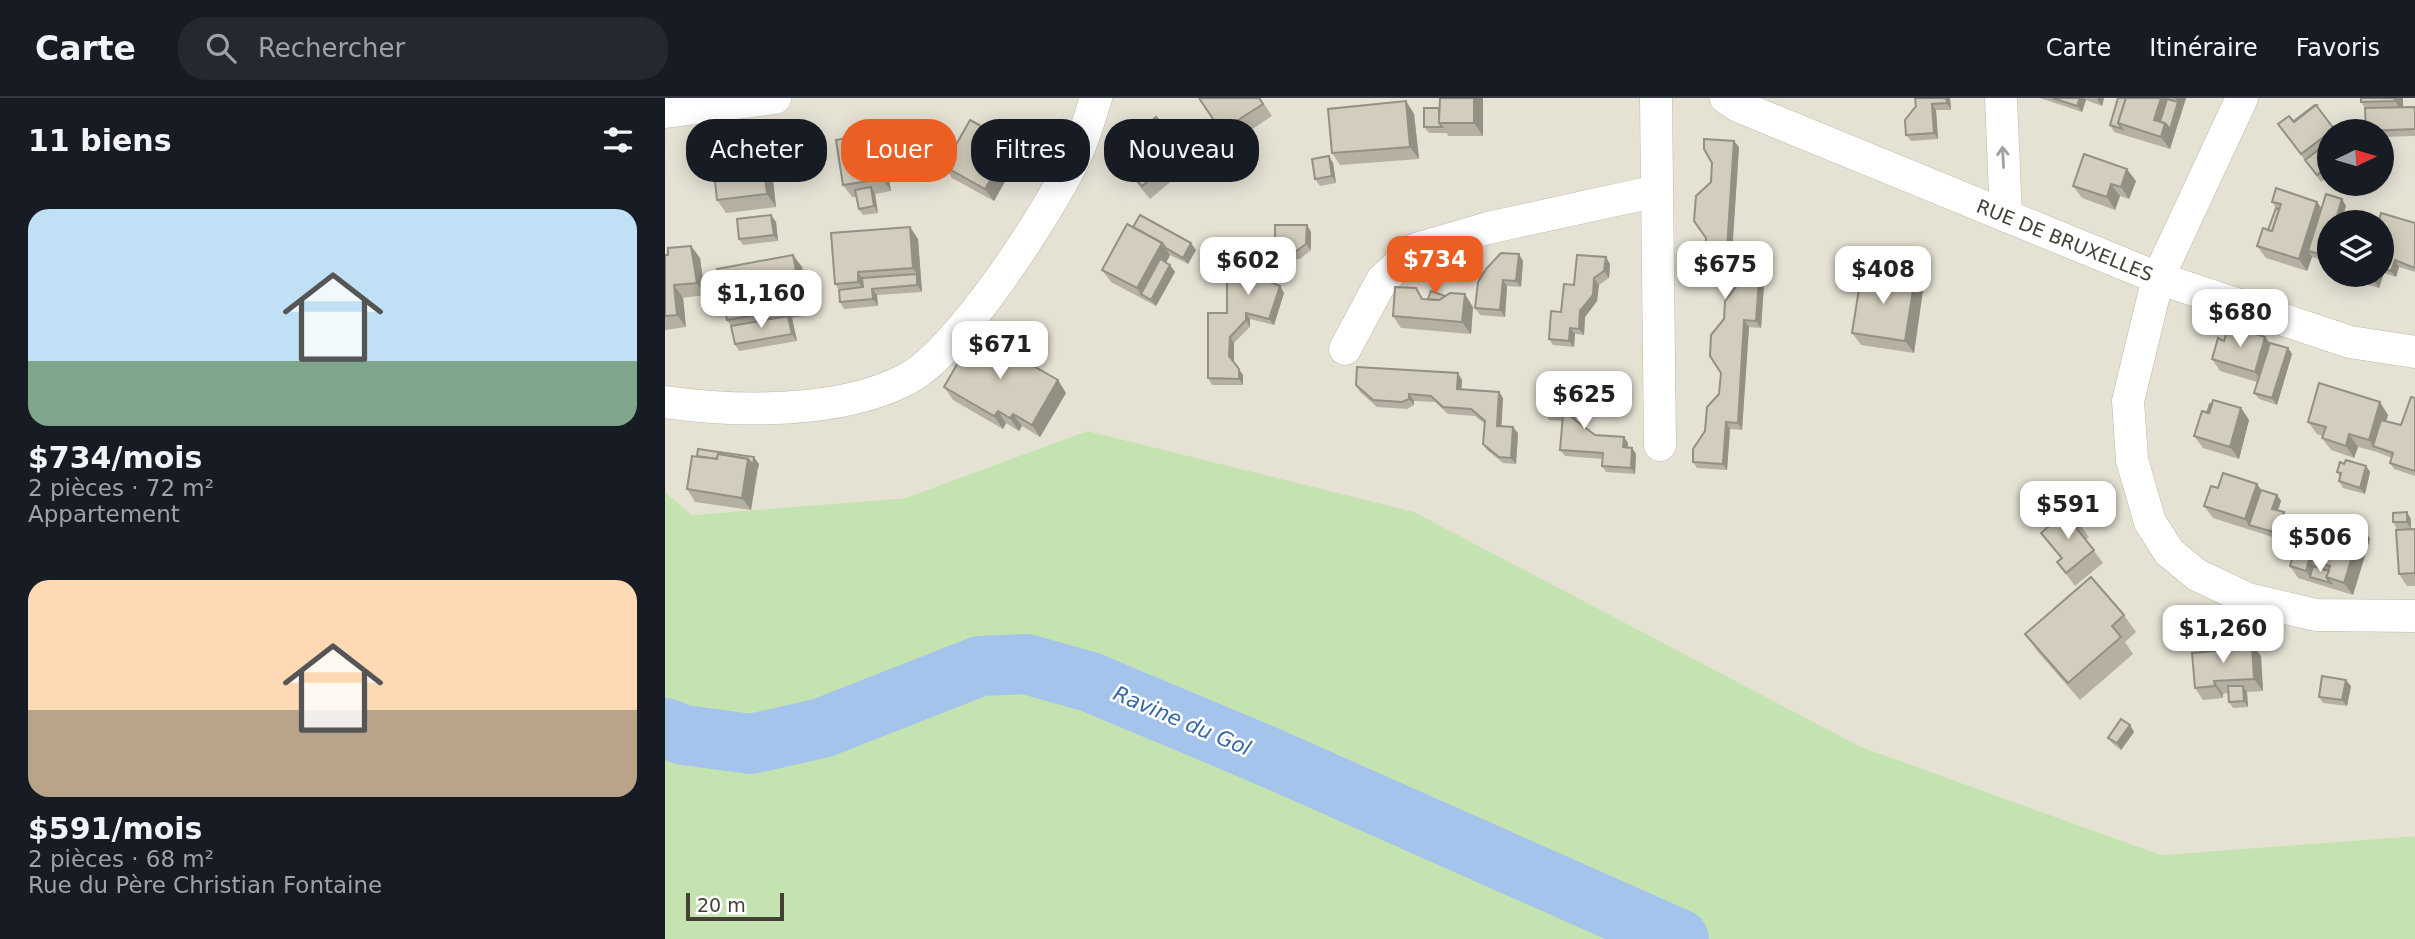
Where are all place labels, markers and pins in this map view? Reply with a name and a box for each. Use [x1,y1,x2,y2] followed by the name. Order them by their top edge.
[1394,236,1476,296] pin: $734
[1207,238,1289,297] pin: $602
[1684,242,1766,301] pin: $675
[1842,246,1924,306] pin: $408
[704,271,818,330] pin: $1,160
[2199,289,2281,349] pin: $680
[959,322,1041,381] pin: $671
[1543,372,1625,431] pin: $625
[2027,482,2109,541] pin: $591
[2279,514,2361,574] pin: $506
[2166,606,2280,665] pin: $1,260

